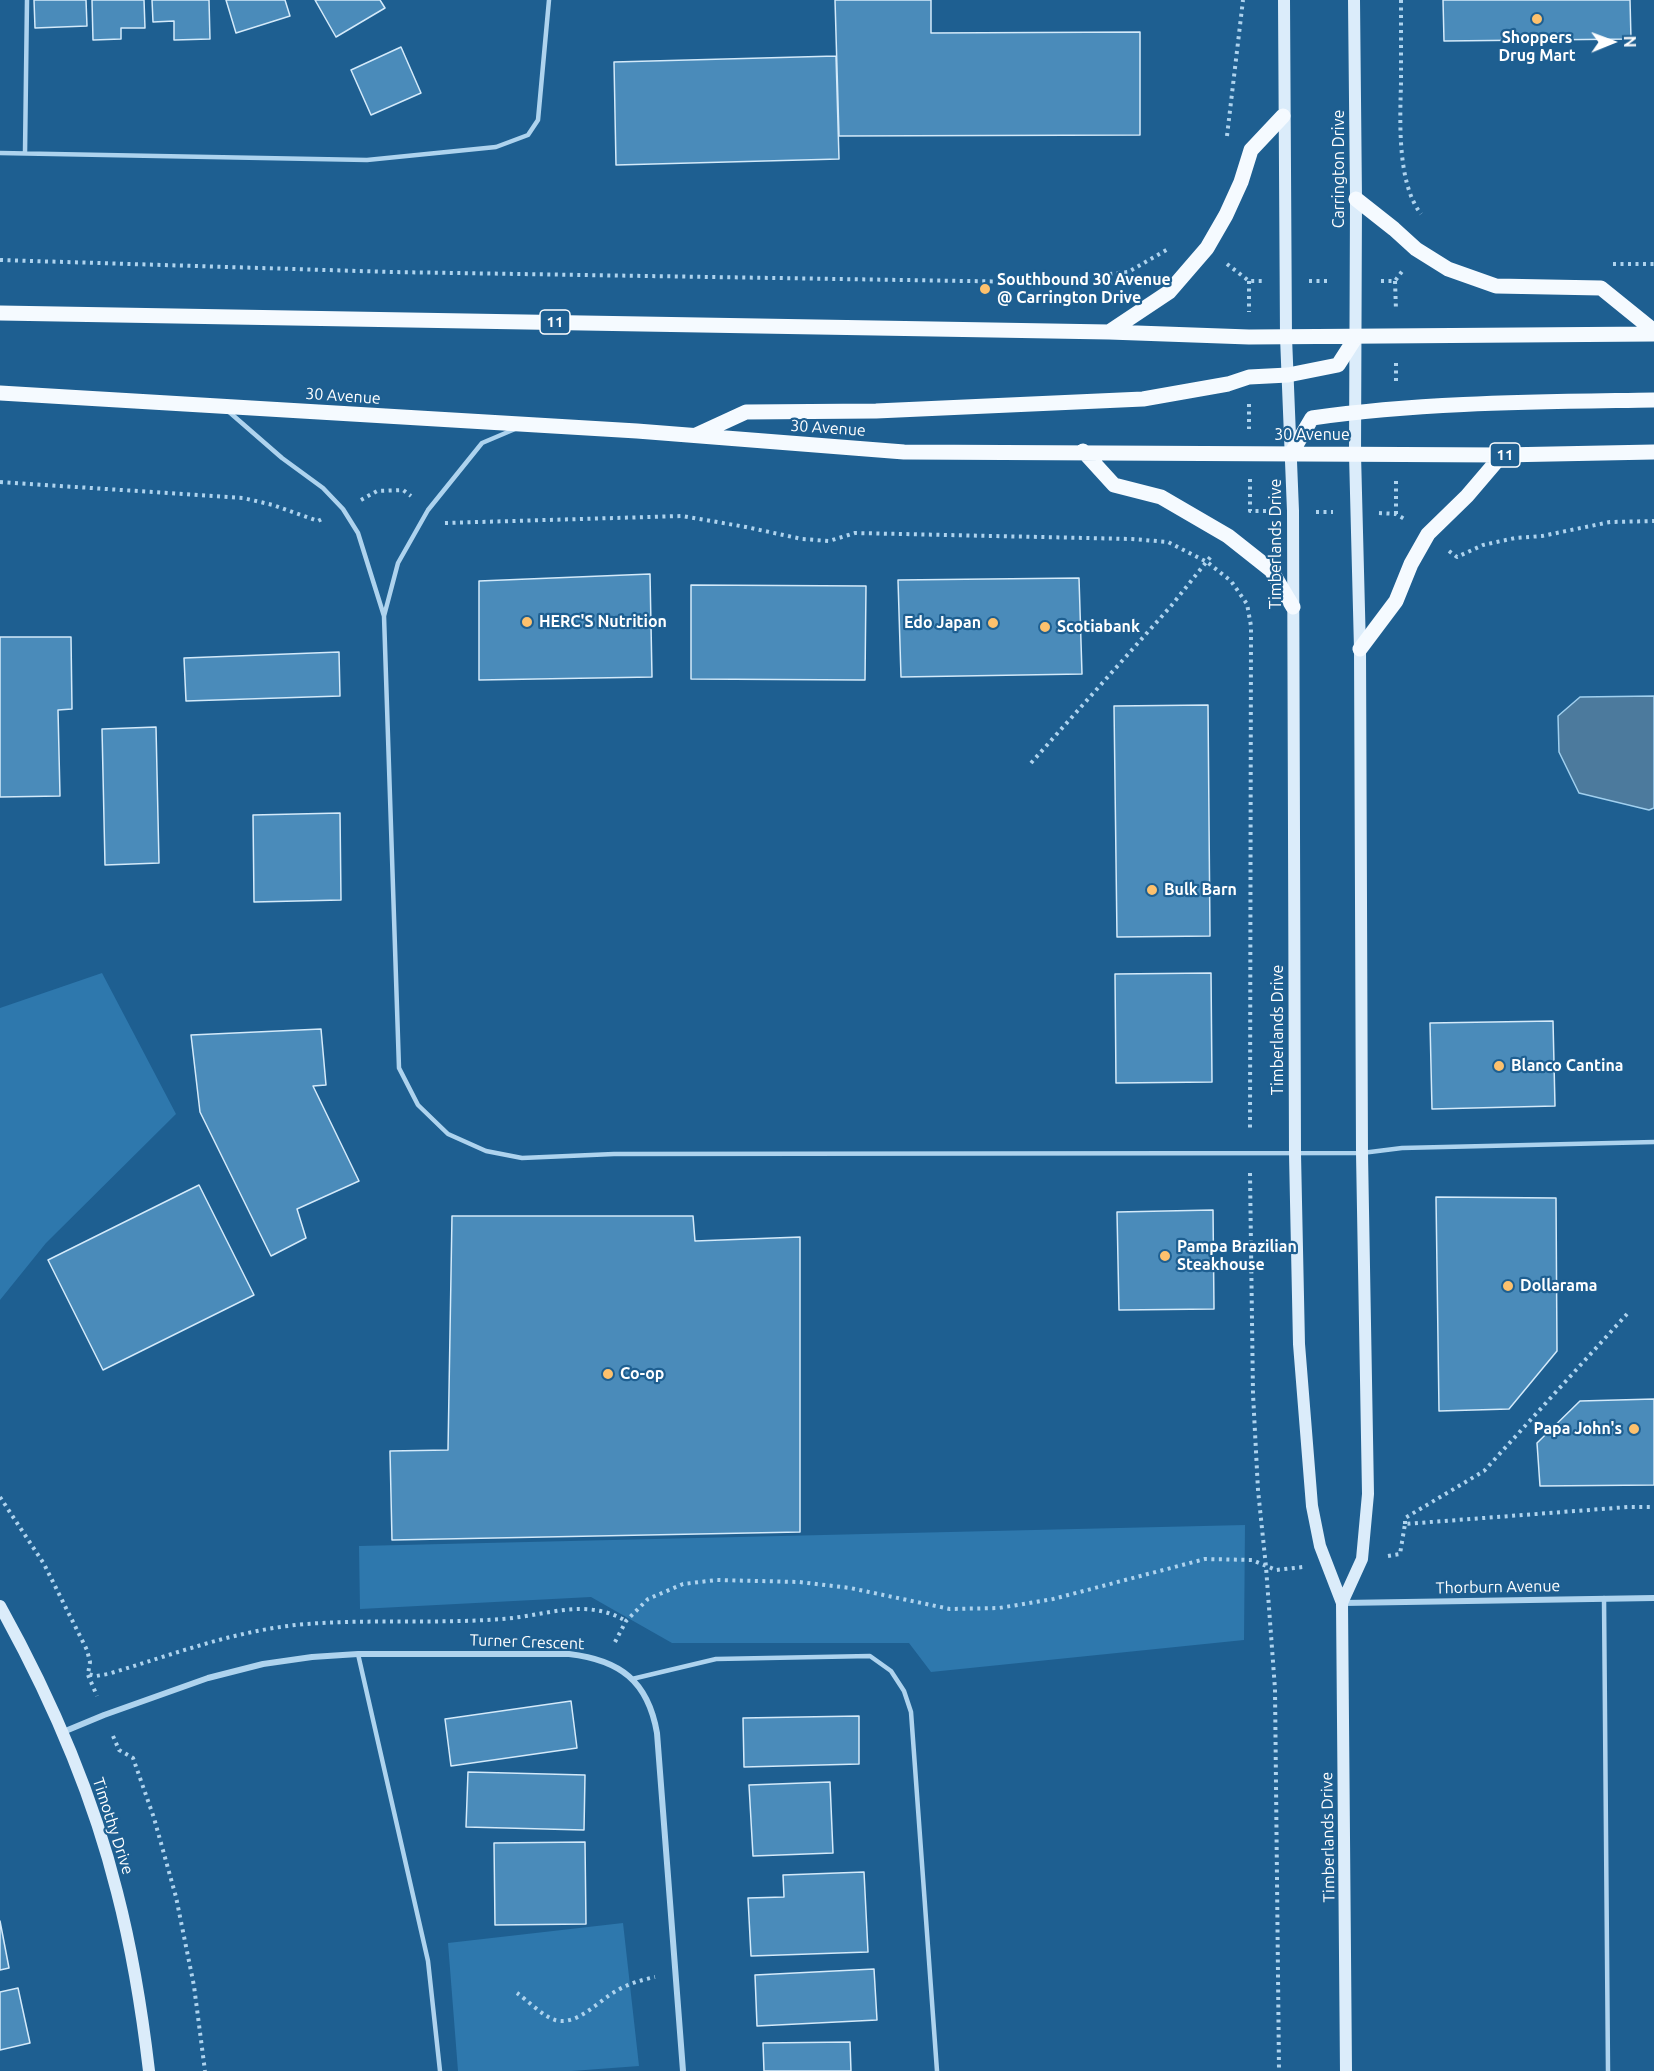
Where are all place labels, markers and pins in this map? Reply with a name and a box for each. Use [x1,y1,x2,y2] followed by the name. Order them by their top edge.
[1530,12,1544,26] marker: Shoppers Drug Mart
[1498,28,1576,66] place label: Shoppers Drug Mart
[997,270,1171,308] place label: Southbound 30 Avenue @ Carrington Drive
[978,282,992,296] marker: Southbound 30 Avenue @ Carrington Drive
[539,612,667,632] place label: HERC'S Nutrition
[904,613,981,633] place label: Edo Japan
[520,615,534,629] marker: HERC'S Nutrition
[986,616,1000,630] marker: Edo Japan
[1057,617,1140,637] place label: Scotiabank
[1038,620,1052,634] marker: Scotiabank
[1164,880,1237,900] place label: Bulk Barn
[1145,883,1159,897] marker: Bulk Barn
[1511,1056,1623,1076] place label: Blanco Cantina
[1492,1059,1506,1073] marker: Blanco Cantina
[1177,1237,1297,1275] place label: Pampa Brazilian Steakhouse
[1158,1249,1172,1263] marker: Pampa Brazilian Steakhouse
[1520,1276,1597,1296] place label: Dollarama
[1501,1279,1515,1293] marker: Dollarama
[620,1364,664,1384] place label: Co-op
[601,1367,615,1381] marker: Co-op
[1534,1419,1622,1439] place label: Papa John's
[1627,1422,1641,1436] marker: Papa John's

